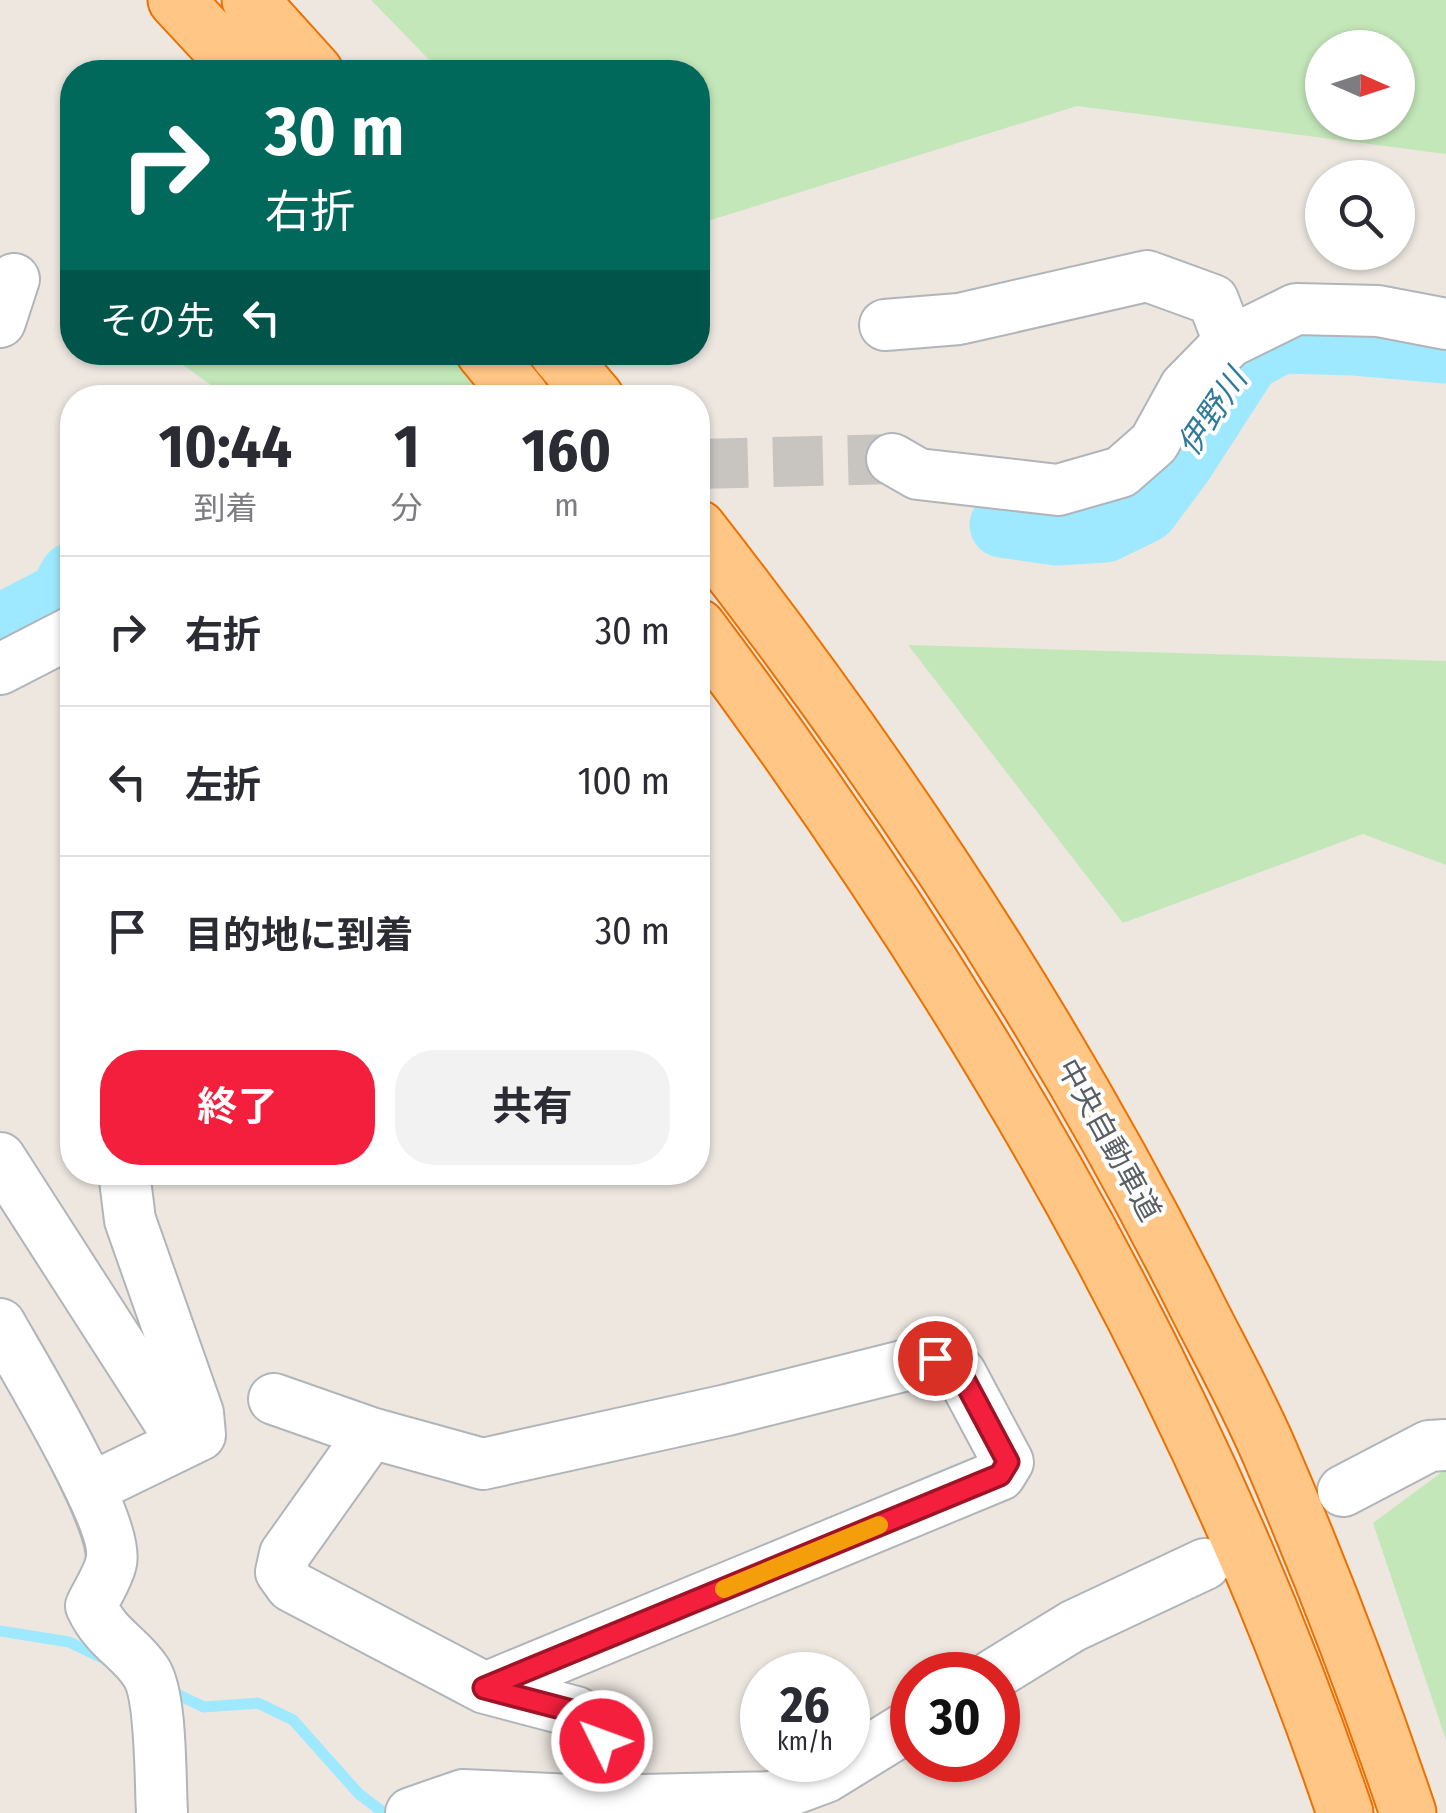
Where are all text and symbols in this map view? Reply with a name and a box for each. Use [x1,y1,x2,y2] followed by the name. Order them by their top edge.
[1305,30,1415,140] north arrow
[1305,30,1415,270] map controls
[265,90,404,174] text: 30 m
[100,100,230,230] icon: right
[1305,160,1415,270] button: search
[265,185,355,239] text: 右折
[234,290,289,345] icon: left
[100,298,214,344] text: その先
[1169,359,1256,462] water label: 伊野川
[159,411,292,483] text: 10:44
[394,411,420,483] text: 1
[522,415,611,487] text: 160
[554,486,579,524] text: m
[193,489,257,527] text: 到着
[391,489,423,527] text: 分
[100,604,155,659] icon: right
[595,608,670,654] text: 30 m
[185,612,261,658] text: 右折
[100,754,155,809] icon: left
[577,758,670,804] text: 100 m
[185,762,261,808] text: 左折
[100,904,155,959] icon: arrive
[595,908,670,954] text: 30 m
[185,912,413,958] text: 目的地に到着
[100,1050,375,1165] button: 終了
[395,1050,670,1165] button: 共有
[1050,1053,1168,1227] street label: 中央自動車道
[893,1316,978,1401] pin
[908,1331,963,1386] icon: arrive
[890,1652,1020,1782] speed limit sign: 30
[780,1675,830,1735] text: 26
[550,1689,654,1793] position arrow
[777,1727,833,1757] text: km/h

